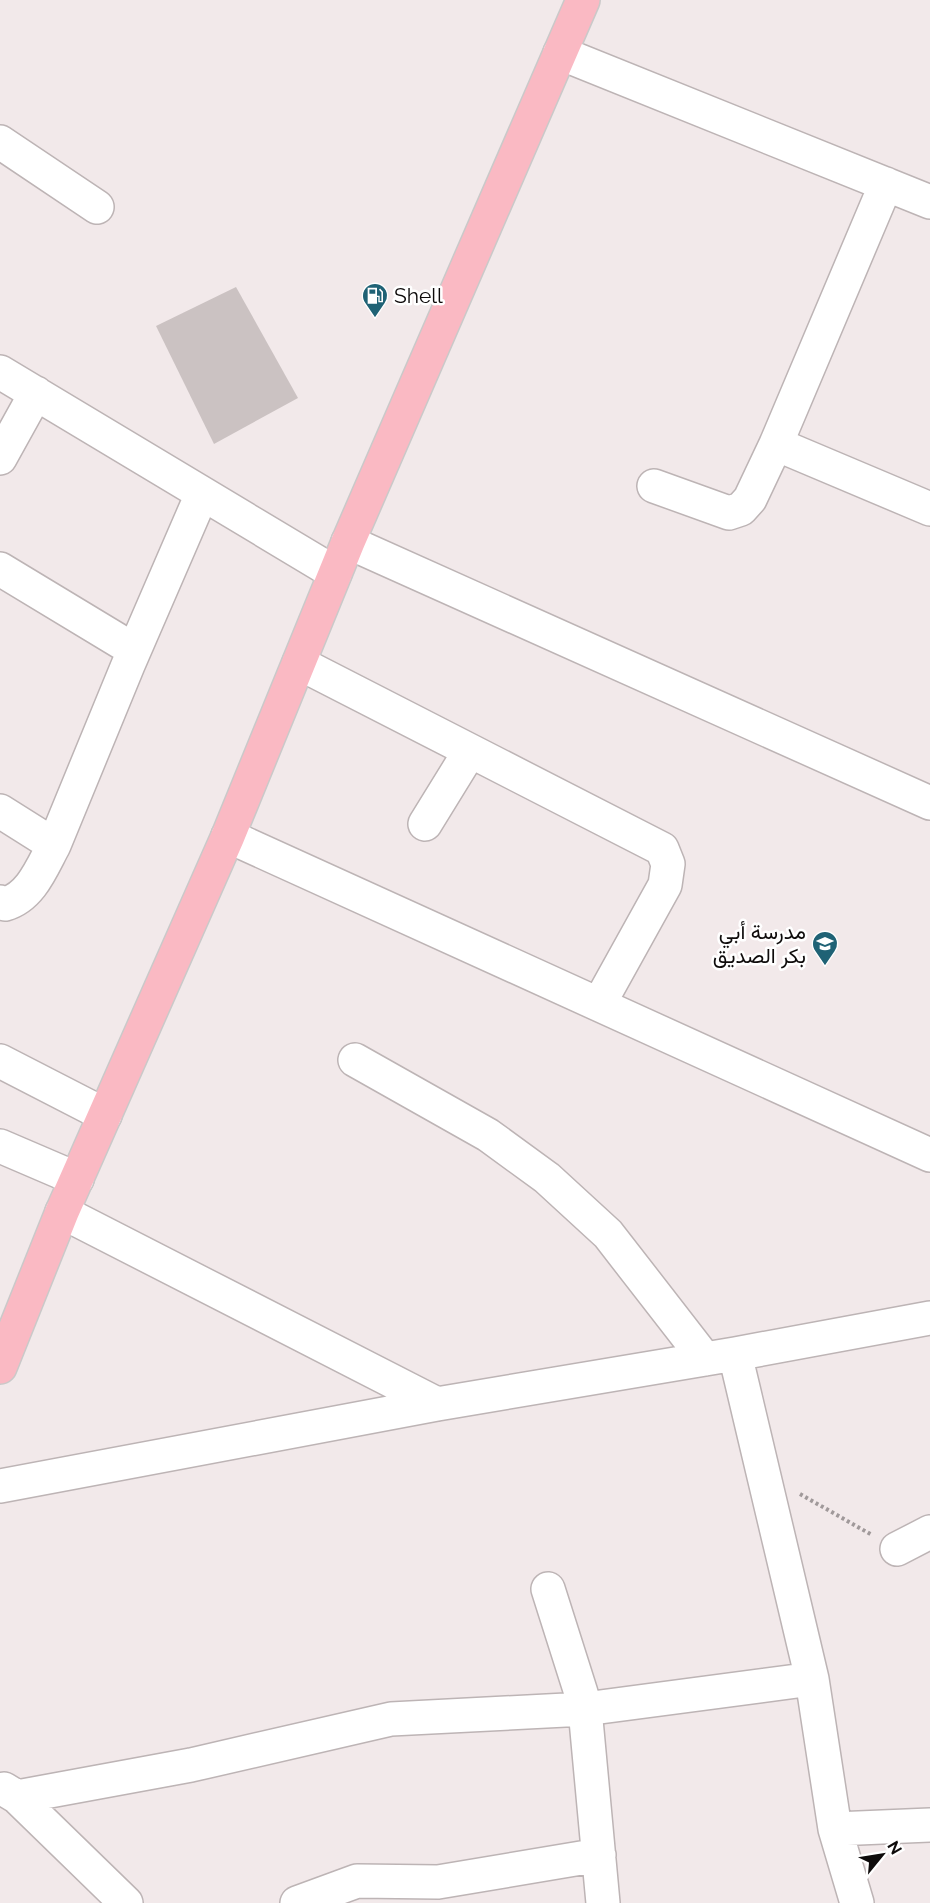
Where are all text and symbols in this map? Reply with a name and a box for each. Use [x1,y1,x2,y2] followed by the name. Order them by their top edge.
[360,281,390,319] fuel station icon: Shell
[394,283,443,308] place label: Shell
[713,919,806,969] place label: مدرسة أبي بكر الصديق
[810,929,840,967] school or university icon: مدرسة أبي بكر الصديق
[852,1825,912,1885] north arrow
[883,1838,906,1858] text: N

